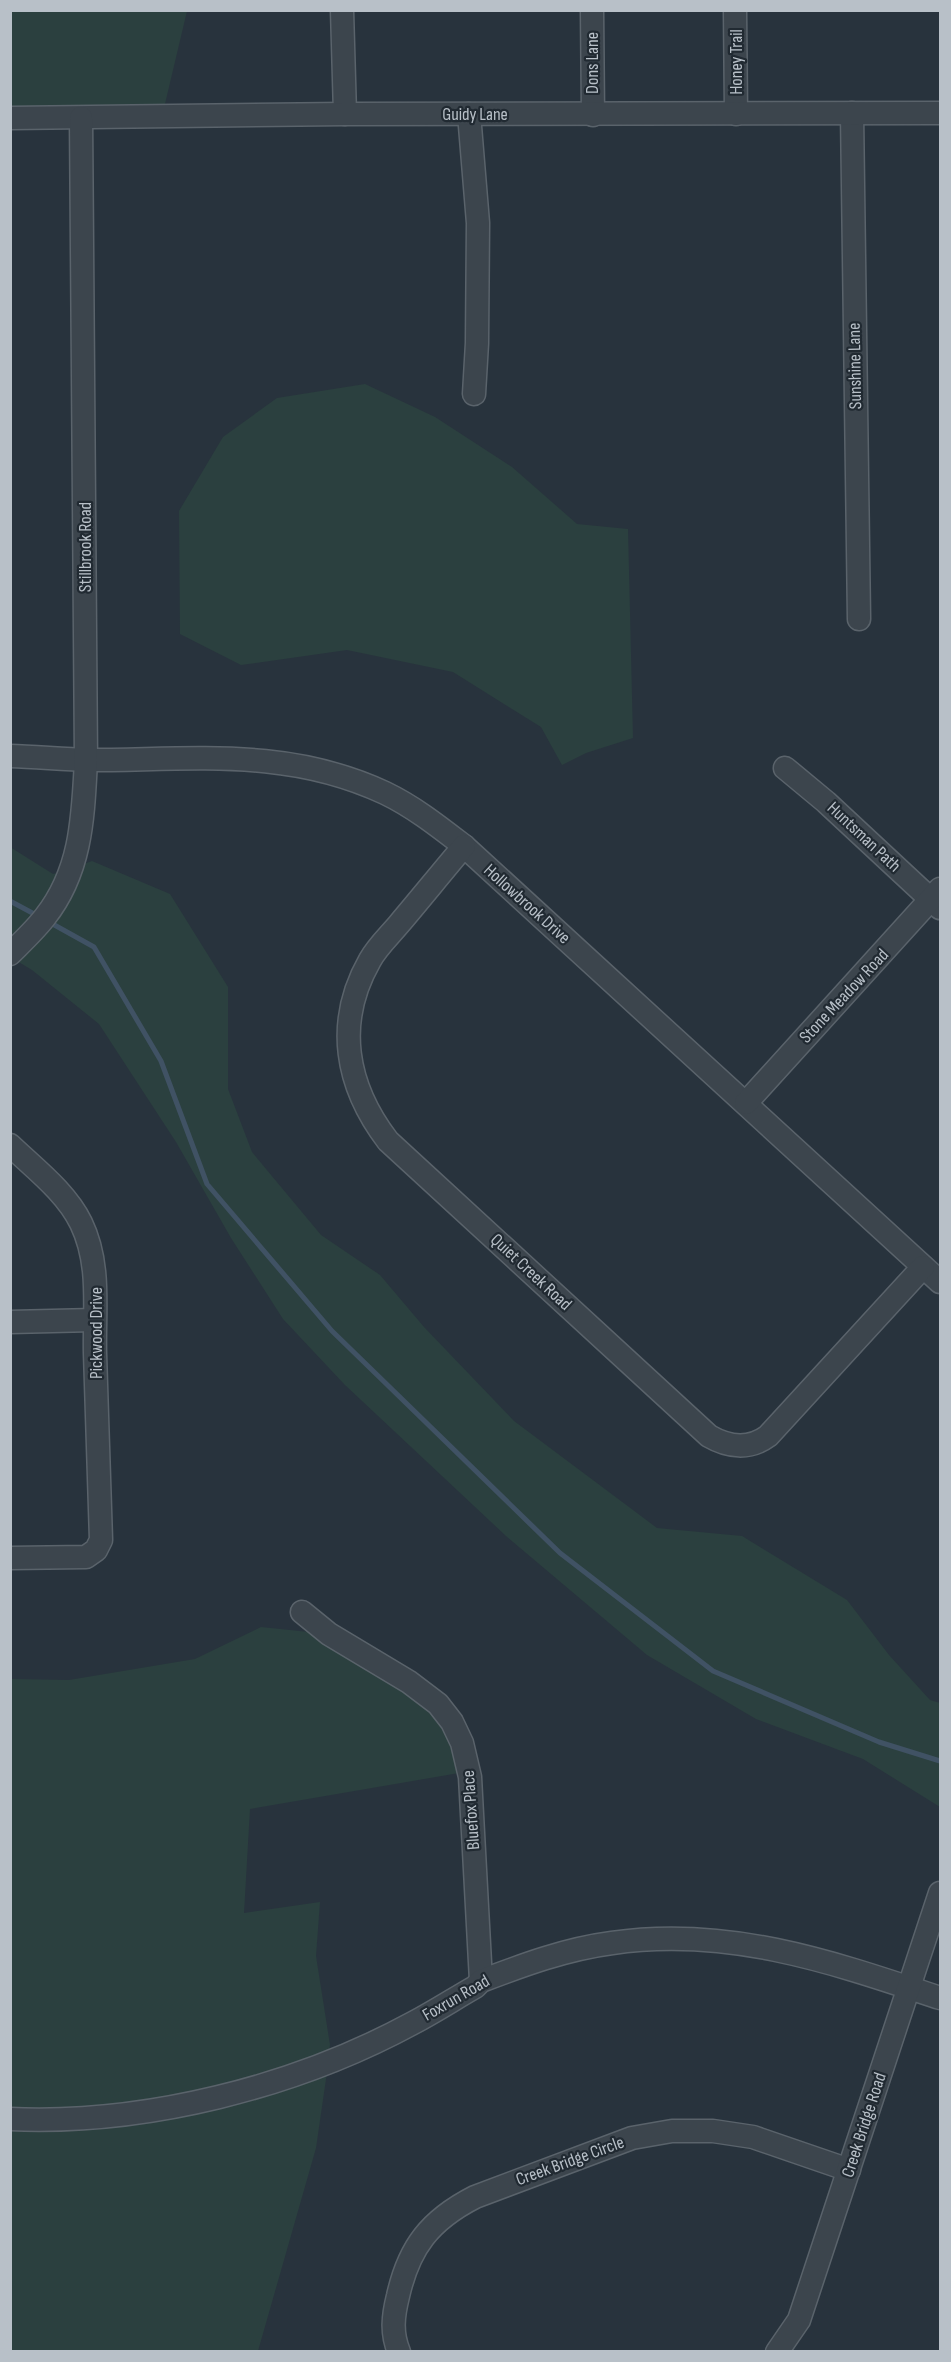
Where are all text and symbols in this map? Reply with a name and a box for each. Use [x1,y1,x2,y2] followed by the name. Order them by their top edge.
[726,29,747,95] street label: Honey Trail
[582,32,603,94] street label: Dons Lane
[442,104,508,125] street label: Guidy Lane
[844,322,866,410] street label: Sunshine Lane
[75,502,96,592] street label: Stillbrook Road
[823,798,905,876] street label: Huntsman Path
[479,860,575,948] street label: Hollowbrook Drive
[795,945,893,1047] street label: Stone Meadow Road
[486,1229,576,1315] street label: Quiet Creek Road
[86,1287,107,1379] street label: Pickwood Drive
[458,1769,484,1851] street label: Bluefox Place
[419,1970,493,2026] street label: Foxrun Road
[837,2070,891,2180] street label: Creek Bridge Road
[513,2132,627,2190] street label: Creek Bridge Circle

